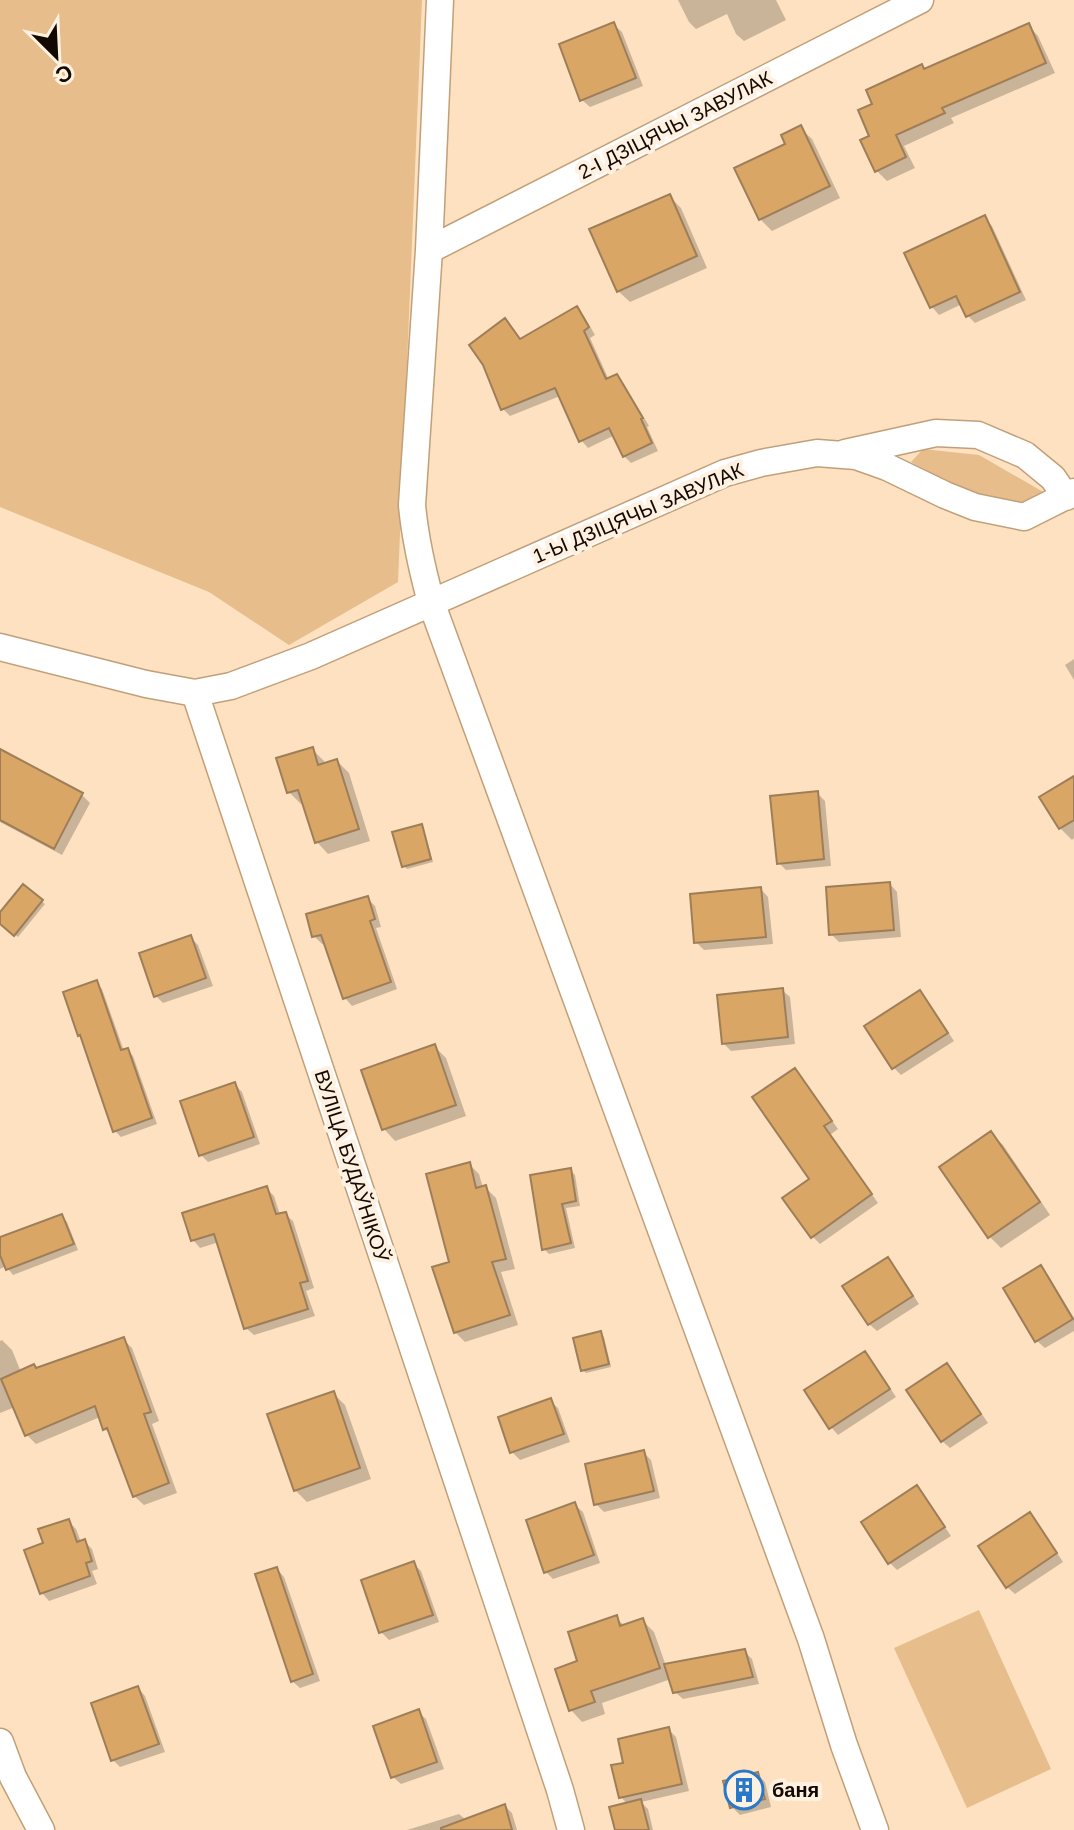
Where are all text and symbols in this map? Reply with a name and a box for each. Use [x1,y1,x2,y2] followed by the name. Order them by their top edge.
[16,16,96,96] north arrow
[51,59,76,89] text: С
[575,66,776,183] street label: 2-І ДЗІЦЯЧЫ ЗАВУЛАК
[530,459,747,567] street label: 1-Ы ДЗІЦЯЧЫ ЗАВУЛАК
[311,1067,395,1265] street label: ВУЛІЦА БУДАЎНІКОЎ
[723,1769,765,1811] building icon: баня
[772,1779,819,1801] place label: баня

